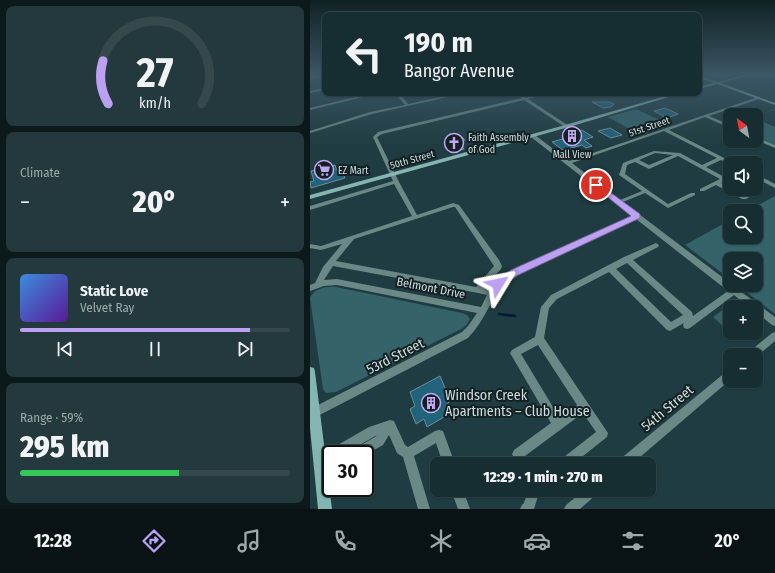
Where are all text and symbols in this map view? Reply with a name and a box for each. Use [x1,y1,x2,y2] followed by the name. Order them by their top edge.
[404,26,473,59] text: 190 m
[338,28,390,80] icon: left
[136,48,174,98] text: 27
[404,60,514,82] text: Bangor Avenue
[139,94,171,111] text: km/h
[723,108,763,148] north arrow
[723,108,763,388] map controls
[627,114,672,140] street label: 51st Street
[561,125,583,147] building icon: Mall View
[443,132,465,154] church icon: Faith Assembly of God
[468,132,529,156] place label: Faith Assembly of God
[389,148,436,172] street label: 50th Street
[553,149,592,161] place label: Mall View
[723,156,763,196] button: sound
[313,159,335,181] supermarket icon: EZ Mart
[20,165,60,180] text: Climate
[338,165,369,177] place label: EZ Mart
[579,168,613,202] pin
[585,174,607,196] icon: arrive
[133,184,177,220] text: 20°
[20,189,30,216] text: −
[280,189,290,216] text: +
[723,204,763,244] button: search
[723,252,763,292] button: layers
[477,263,519,305] position arrow
[395,274,467,302] street label: Belmont Drive
[80,282,148,300] text: Static Love
[80,300,134,315] text: Velvet Ray
[723,300,763,340] button: +
[364,335,427,378] street label: 53rd Street
[54,338,76,360] icon: previous
[144,338,166,360] icon: pause
[234,338,256,360] icon: next
[723,348,763,388] button: −
[638,381,697,435] street label: 54th Street
[445,387,590,420] place label: Windsor Creek Apartments – Club House
[420,392,442,414] building icon: Windsor Creek Apartments – Club House
[20,410,83,425] text: Range · 59%
[20,429,109,465] text: 295 km
[322,445,374,497] speed limit sign: 30
[483,468,603,486] text: 12:29 · 1 min · 270 m
[140,527,168,555] icon: directions
[235,527,263,555] icon: music
[331,527,359,555] icon: phone
[427,527,455,555] icon: climate
[523,527,551,555] icon: car
[619,527,647,555] icon: filters
[34,530,72,552] text: 12:28
[714,530,741,552] text: 20°

